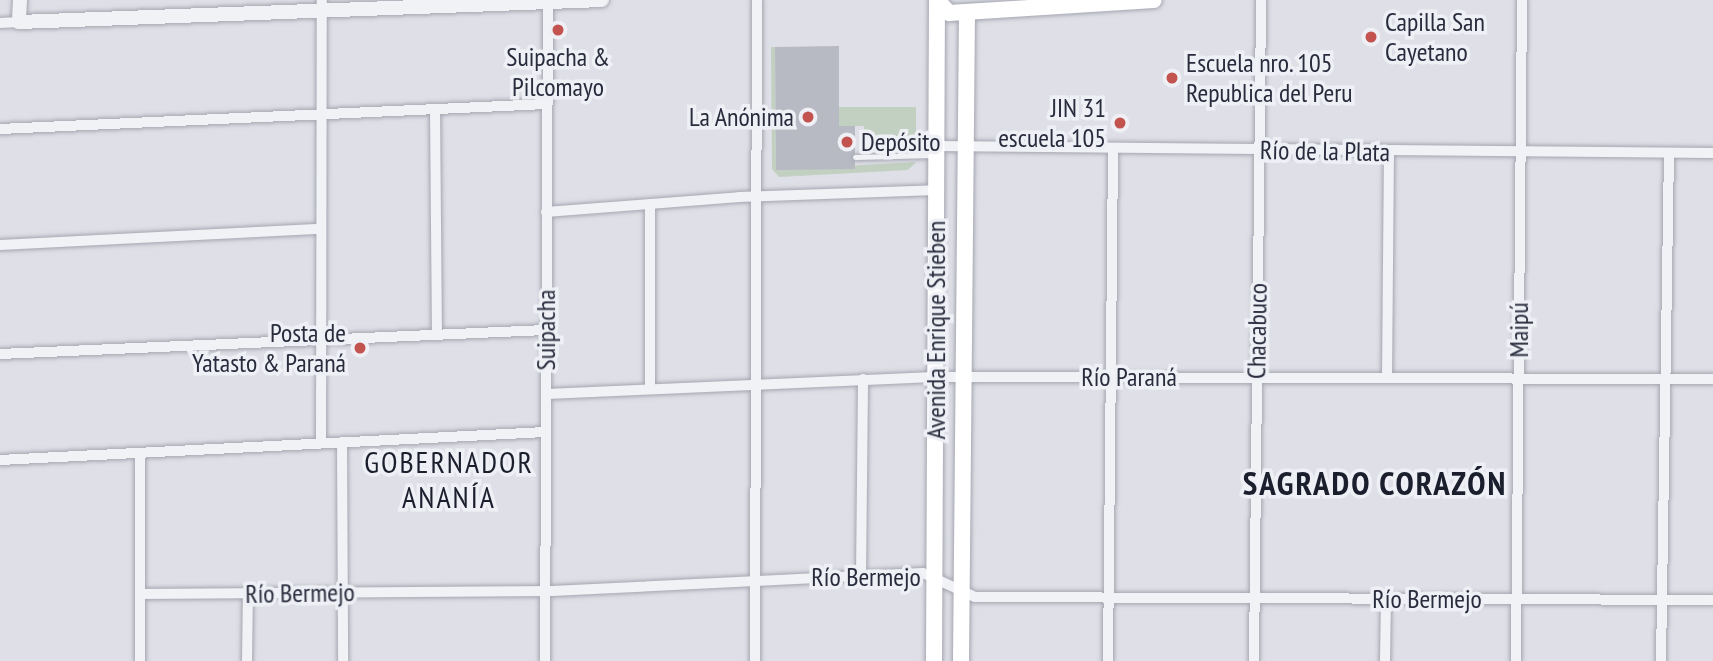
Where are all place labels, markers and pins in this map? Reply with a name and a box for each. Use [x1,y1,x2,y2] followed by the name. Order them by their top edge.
[1385,6,1485,68] place label: Capilla San Cayetano
[550,22,566,38] marker: Suipacha & Pilcomayo
[1363,29,1379,45] marker: Capilla San Cayetano
[506,41,610,102] place label: Suipacha & Pilcomayo
[1186,47,1353,108] place label: Escuela nro. 105 Republica del Peru
[1164,70,1180,86] marker: Escuela nro. 105 Republica del Peru
[998,92,1106,154] place label: JIN 31 escuela 105
[688,101,794,133] place label: La Anónima
[800,109,816,125] marker: La Anónima
[1112,115,1128,131] marker: JIN 31 escuela 105
[861,126,941,158] place label: Depósito
[839,134,855,150] marker: Depósito
[192,317,346,378] place label: Posta de Yatasto & Paraná
[352,340,368,356] marker: Posta de Yatasto & Paraná

